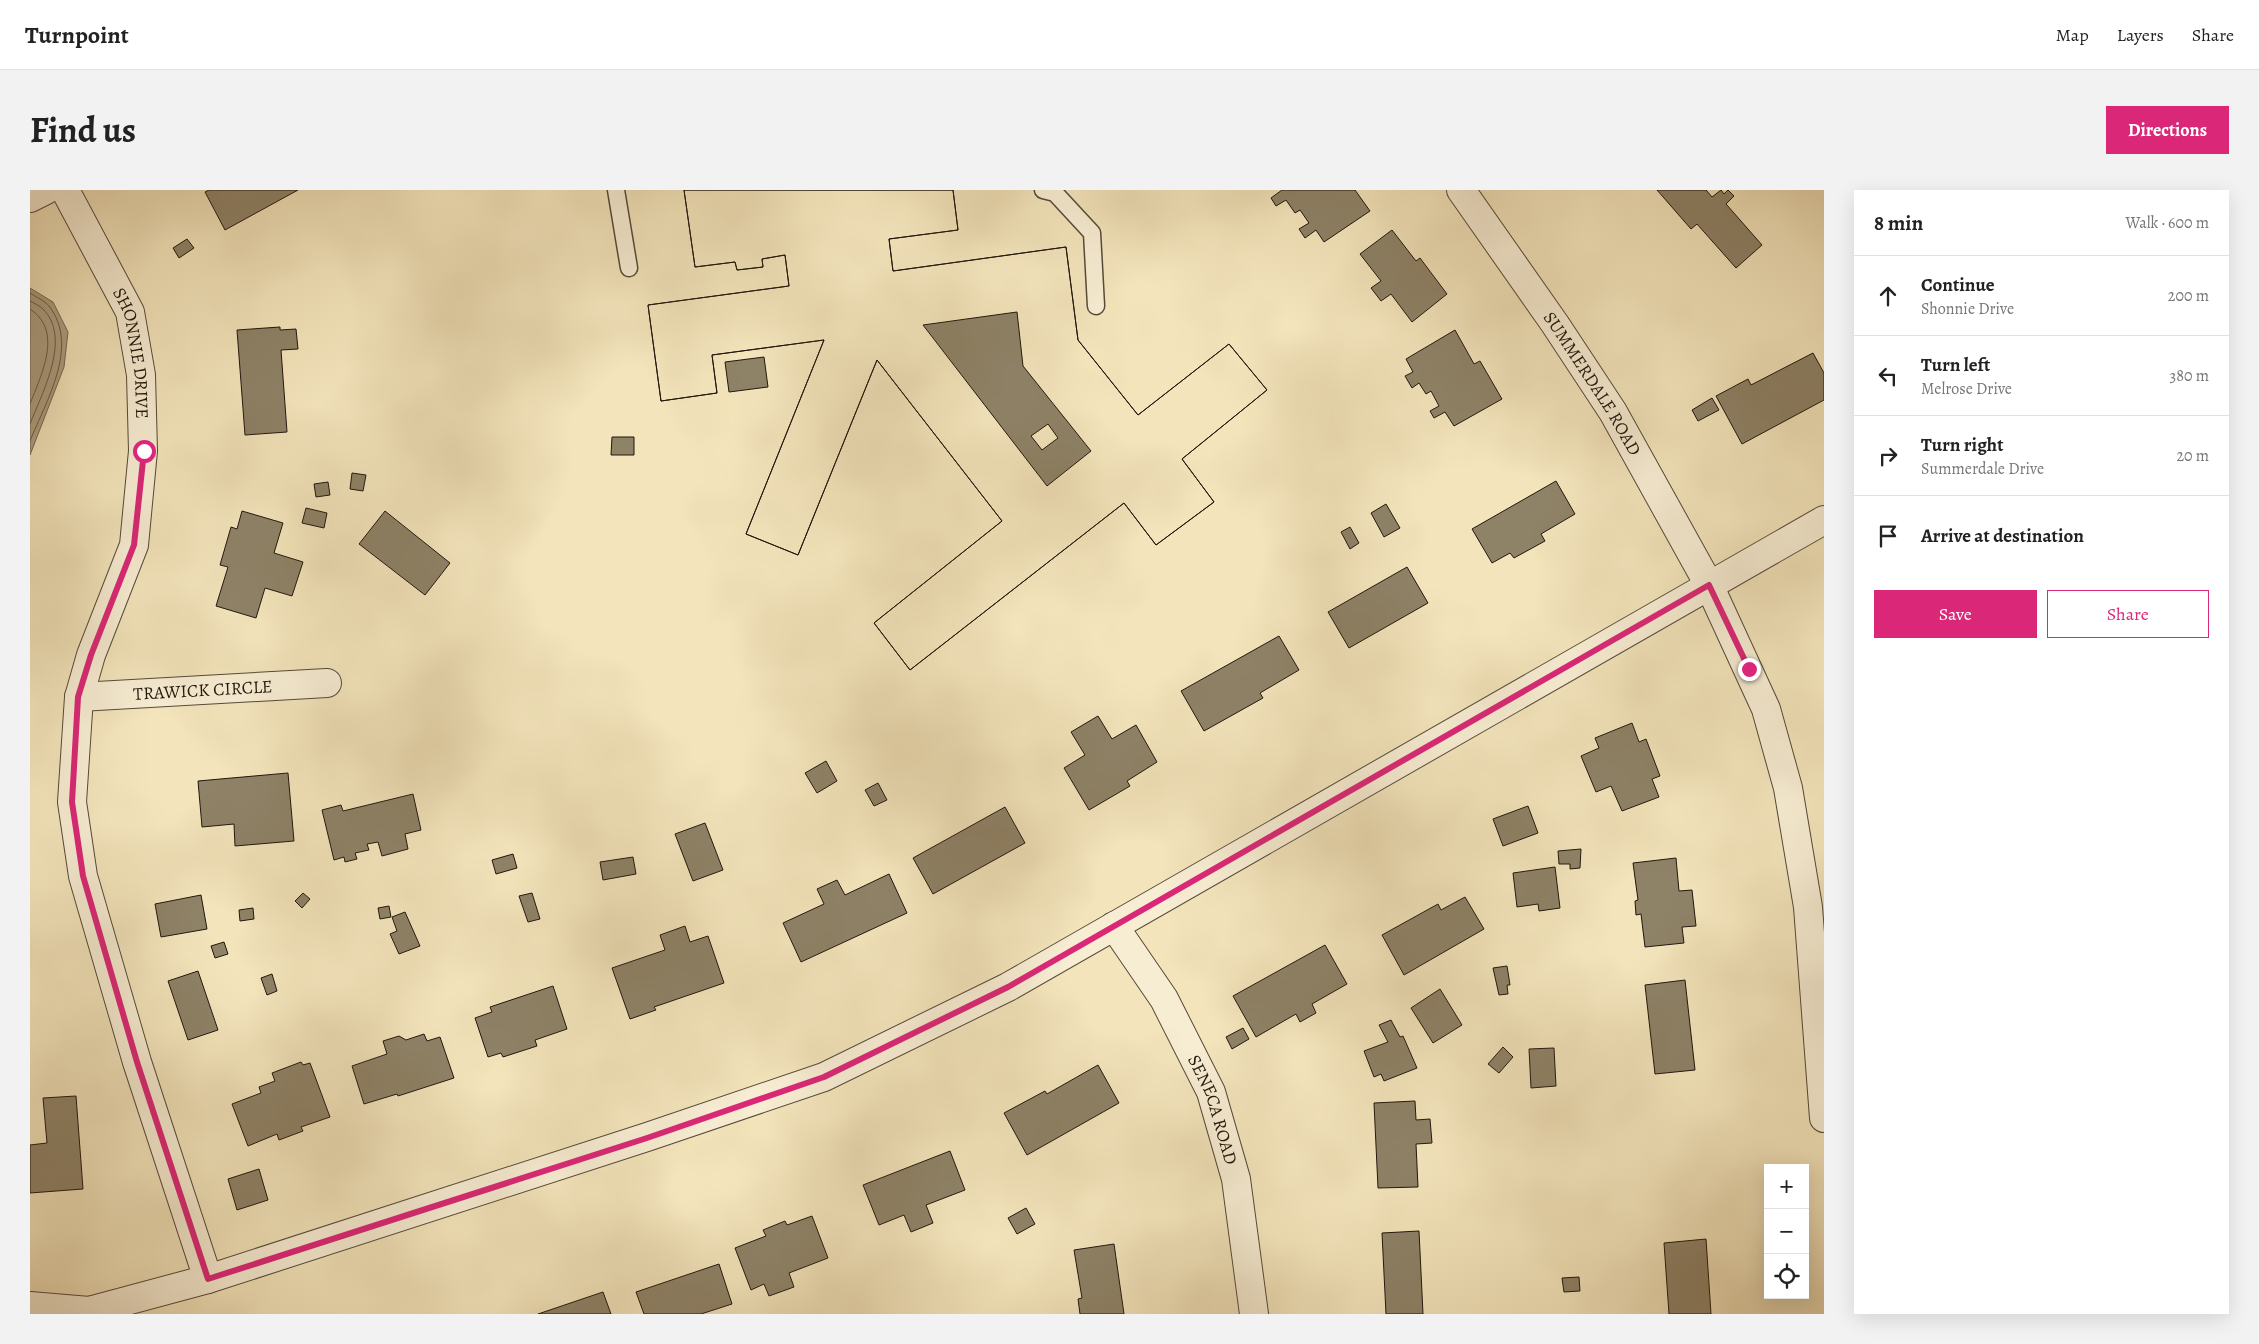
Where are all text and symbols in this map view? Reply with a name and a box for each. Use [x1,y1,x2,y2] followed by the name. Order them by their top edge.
[25,19,129,51] text: Turnpoint
[2056,23,2089,47] text: Map
[2117,23,2164,47] text: Layers
[2192,23,2234,47] text: Share
[30,106,136,154] text: Find us
[2106,106,2229,154] button: Directions
[1874,209,1923,237] text: 8 min
[2126,212,2209,234] text: Walk · 600 m
[1921,272,1995,298] text: Continue
[1874,282,1902,310] icon: ahead
[107,283,154,419] street label: SHONNIE DRIVE
[2168,285,2209,307] text: 200 m
[1921,298,2014,320] text: Shonnie Drive
[1538,307,1647,460] street label: SUMMERDALE ROAD
[1921,352,1990,378] text: Turn left
[1874,362,1902,390] icon: left
[2170,365,2209,387] text: 380 m
[1921,378,2012,400] text: Melrose Drive
[1921,432,2003,458] text: Turn right
[133,440,156,463] route start
[1874,442,1902,470] icon: right
[2176,445,2209,467] text: 20 m
[1921,458,2044,480] text: Summerdale Drive
[1874,522,1902,550] icon: arrive
[1921,523,2084,549] text: Arrive at destination
[1874,590,2037,638] button: Save
[2047,590,2209,638] button: Share
[1738,658,1761,681] route end
[133,674,273,706] street label: TRAWICK CIRCLE
[1182,1051,1243,1167] street label: SENECA ROAD
[1764,1164,1809,1299] map controls
[1764,1164,1809,1209] button: +
[1764,1209,1809,1254] button: −
[1764,1254,1809,1299] button: locate

